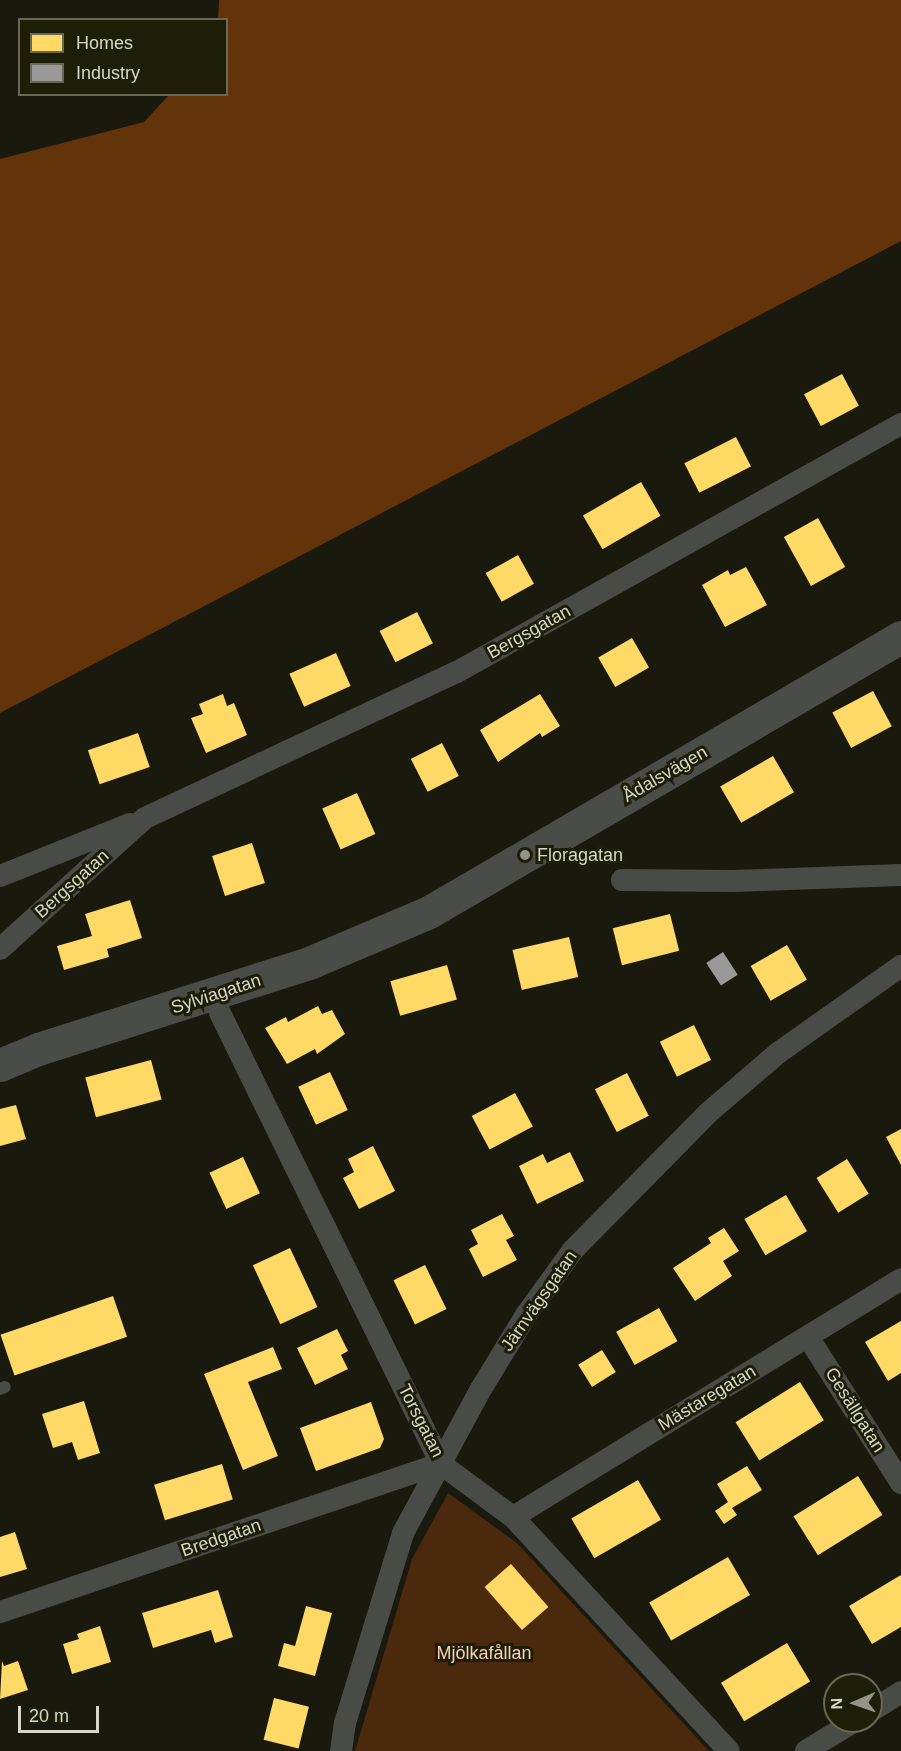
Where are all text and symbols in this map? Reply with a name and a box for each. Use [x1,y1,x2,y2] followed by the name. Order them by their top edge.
[18,18,228,96] legend
[76,33,133,53] text: Homes
[76,63,140,83] text: Industry
[484,600,574,664] street label: Bergsgatan
[619,741,711,807] street label: Ådalsvägen
[537,844,623,866] place label: Floragatan
[31,845,113,923] street label: Bergsgatan
[518,848,532,862] marker: Floragatan
[168,969,264,1019] street label: Sylviagatan
[496,1246,582,1356] street label: Järnvägsgatan
[654,1360,760,1436] street label: Mästaregatan
[820,1364,890,1456] street label: Gesällgatan
[393,1381,449,1461] street label: Torsgatan
[178,1514,264,1562] street label: Bredgatan
[436,1642,532,1664] park label: Mjölkafållan
[823,1673,883,1733] north arrow
[21,1694,102,1732] scale bar
[828,1698,845,1710] text: N
[29,1706,69,1726] text: 20 m

